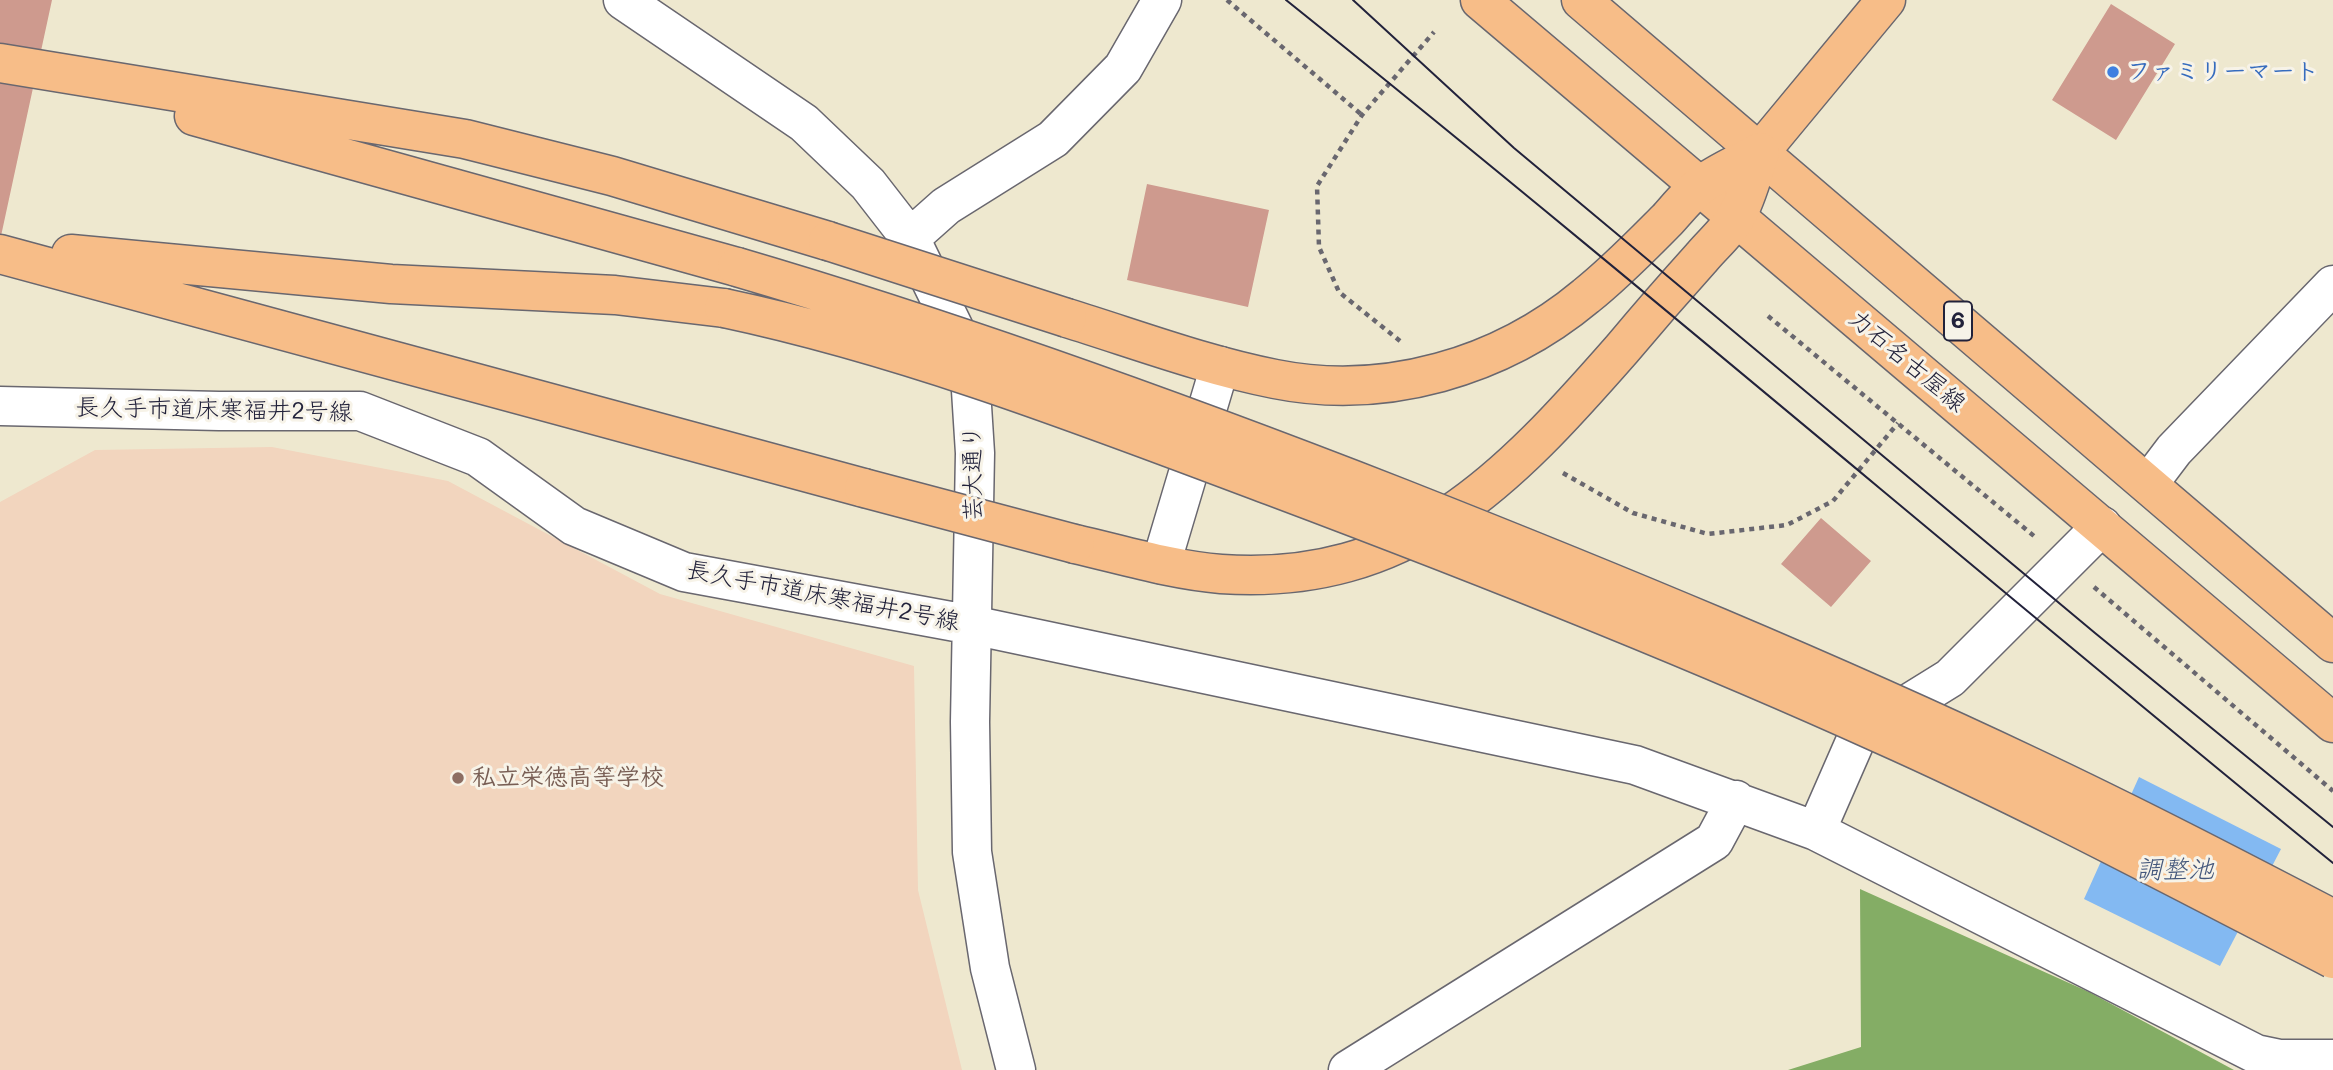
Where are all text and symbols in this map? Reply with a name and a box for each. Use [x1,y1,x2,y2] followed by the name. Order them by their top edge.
[2127,58,2319,86] place label: ファミリーマート
[2105,64,2121,80] marker: ファミリーマート
[1944,302,1972,340] road number: 6
[1843,304,1971,418] street label: 力石名古屋線
[75,393,353,427] street label: 長久手市道床寒福井2号線
[958,425,988,521] street label: 芸大通り
[684,555,962,637] street label: 長久手市道床寒福井2号線
[472,764,664,792] place label: 私立栄徳高等学校
[450,770,466,786] marker: 私立栄徳高等学校
[2136,854,2214,886] water label: 調整池

